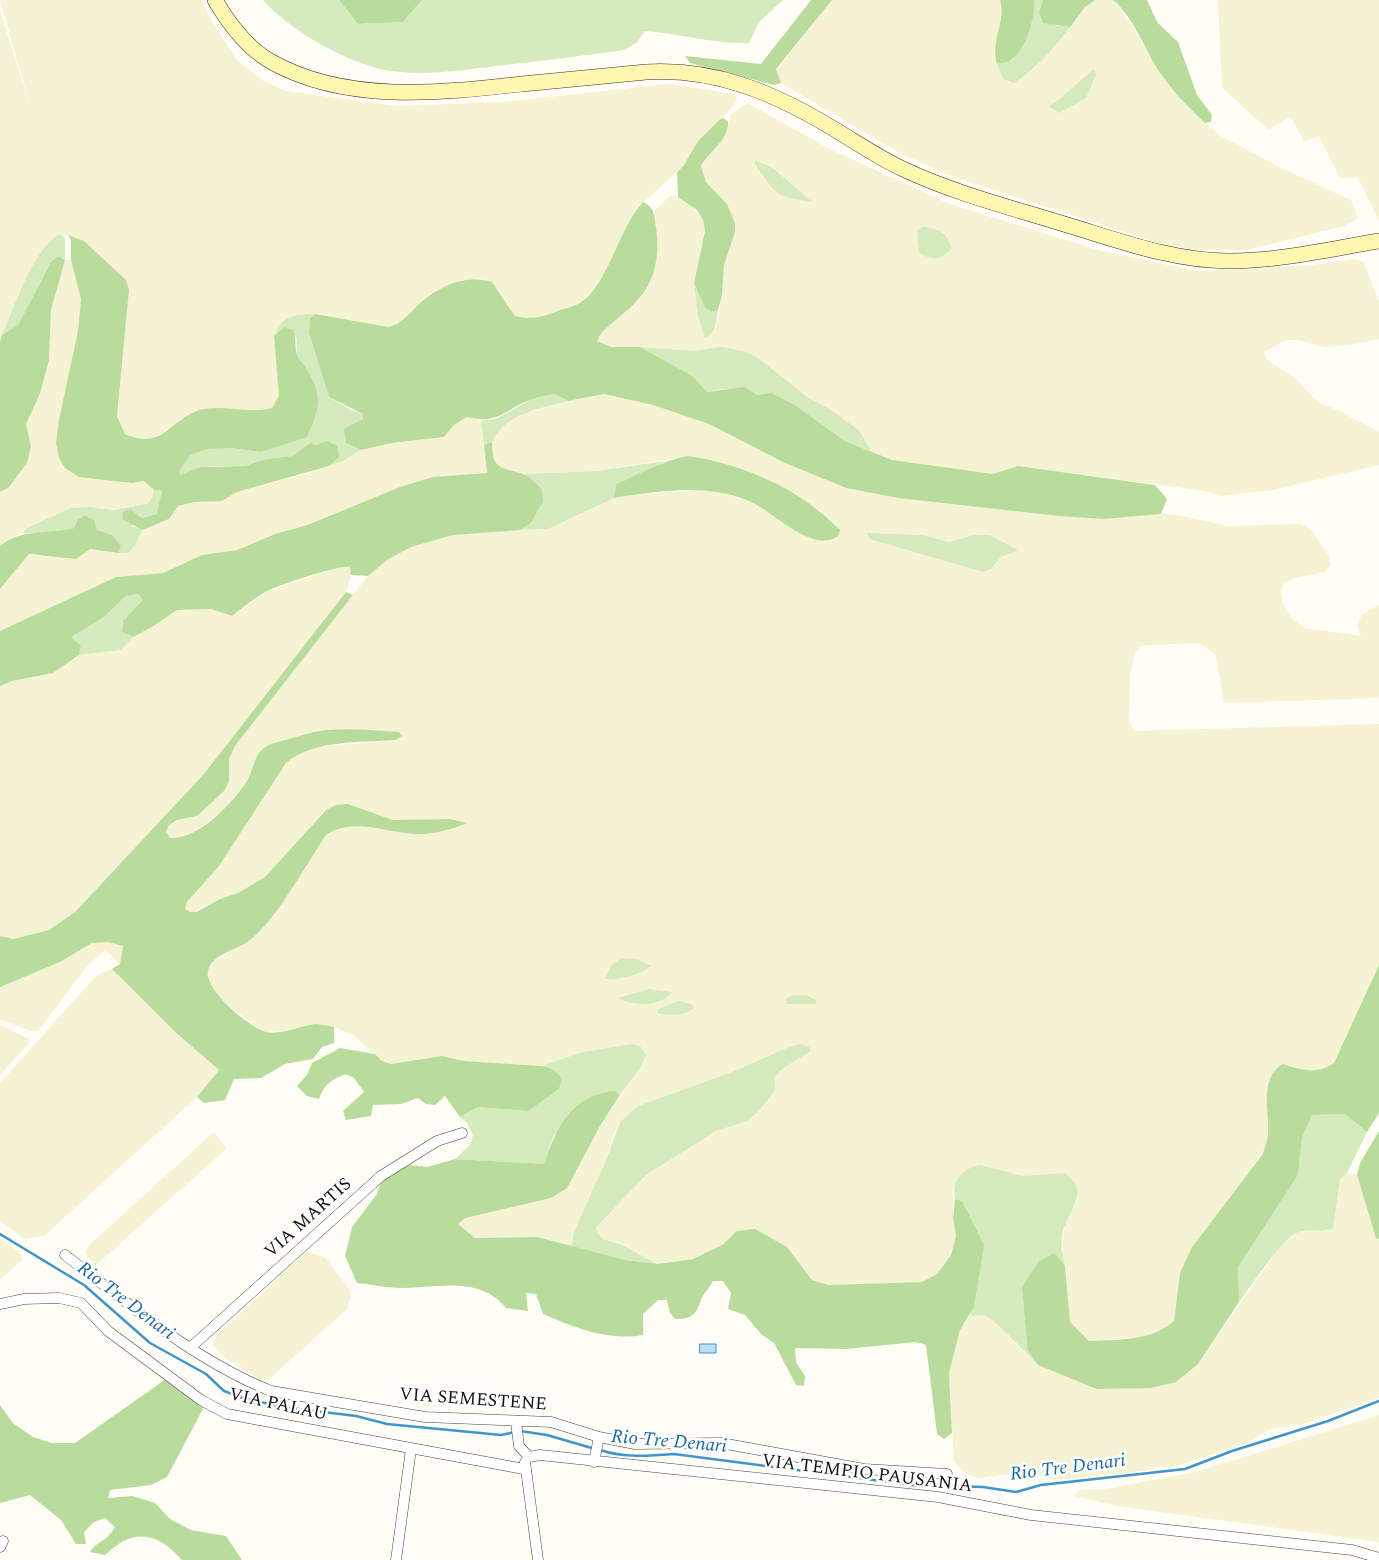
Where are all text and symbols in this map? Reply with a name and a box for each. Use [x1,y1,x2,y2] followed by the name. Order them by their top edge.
[261,1174,357,1264] street label: VIA MARTIS
[72,1258,178,1346] water label: Rio Tre Denari
[227,1385,329,1427] street label: VIA PALAU
[398,1385,548,1417] street label: VIA SEMESTENE
[610,1427,728,1459] water label: Rio Tre Denari
[760,1451,974,1499] street label: VIA TEMPIO PAUSANIA
[1009,1451,1127,1487] water label: Rio Tre Denari

